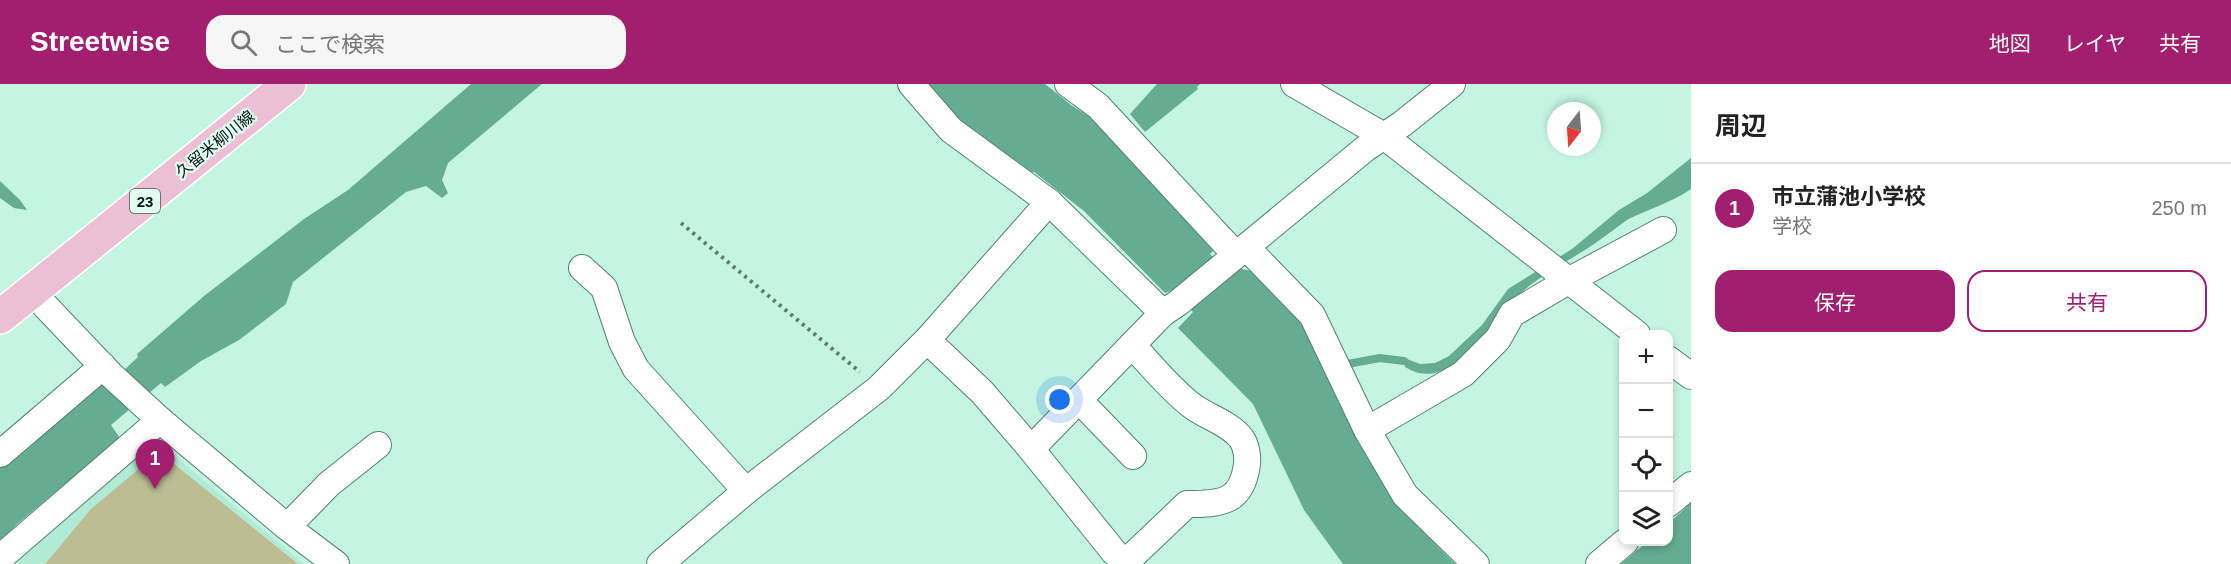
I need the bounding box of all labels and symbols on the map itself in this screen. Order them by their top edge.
north arrow [1547,102,1601,156]
street label: 久留米柳川線 [172,107,258,181]
road number: 23 [130,189,160,213]
your location [1045,385,1074,414]
pin: 1 [136,440,174,489]

